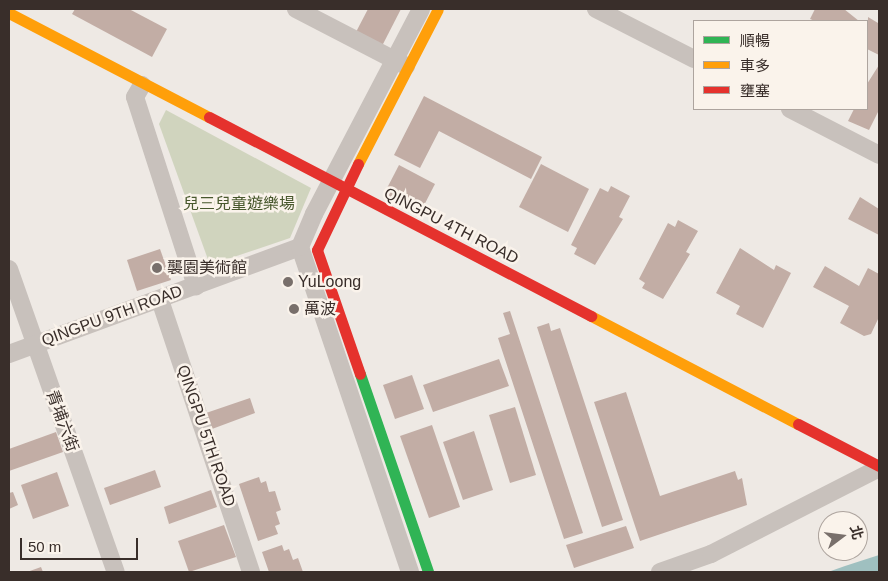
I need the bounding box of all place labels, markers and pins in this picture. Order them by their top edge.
place label: 襲園美術館 [167,258,247,278]
marker: 襲園美術館 [151,262,163,274]
place label: YuLoong [298,272,361,292]
marker: YuLoong [282,276,294,288]
place label: 萬波 [304,299,336,319]
marker: 萬波 [288,303,300,315]

